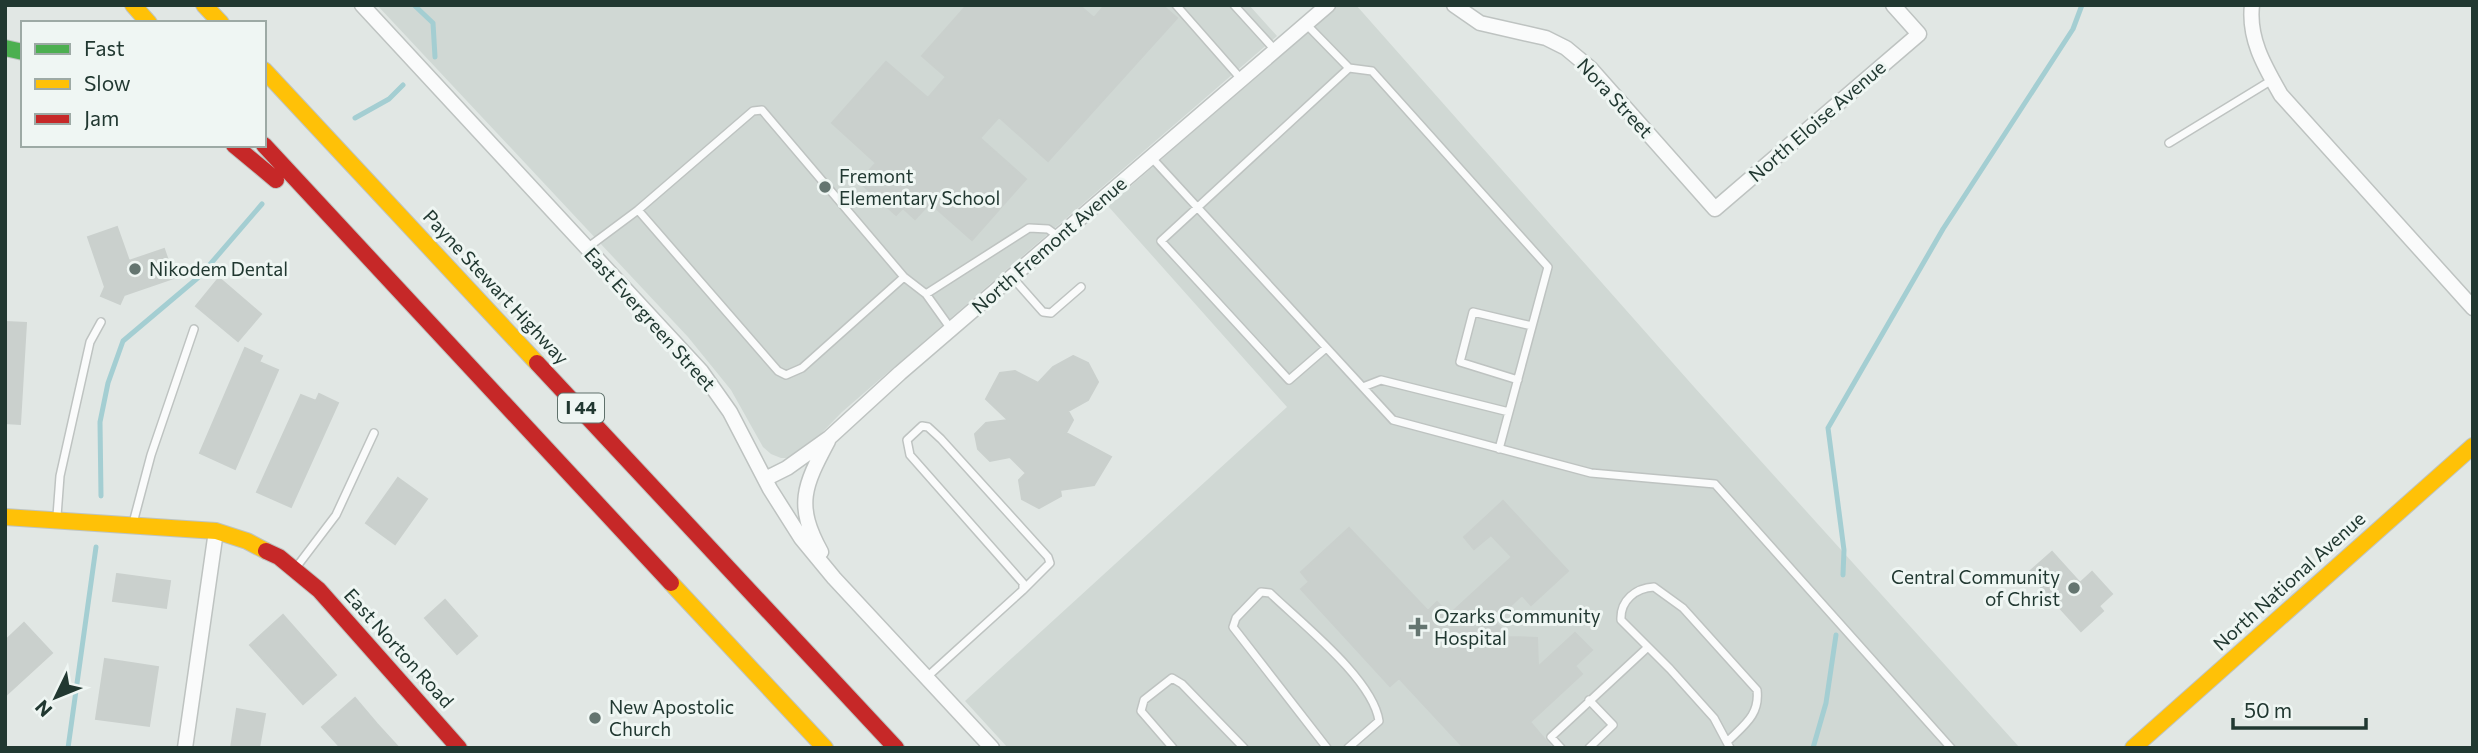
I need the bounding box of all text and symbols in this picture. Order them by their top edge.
legend [21,21,266,147]
text: Fast [84,35,125,60]
street label: Nora Street [1573,53,1658,142]
street label: North Eloise Avenue [1744,55,1890,186]
text: Slow [84,70,131,95]
text: Jam [84,105,119,130]
place label: Fremont Elementary School [839,164,1000,209]
street label: North Fremont Avenue [967,171,1131,318]
marker: Fremont Elementary School [817,179,833,195]
street label: Payne Stewart Highway [419,205,574,369]
street label: East Evergreen Street [580,242,721,395]
place label: Nikodem Dental [149,257,288,280]
marker: Nikodem Dental [127,261,143,277]
road number: I 44 [558,394,604,422]
street label: North National Avenue [2208,506,2369,655]
place label: Central Community of Christ [1891,565,2060,610]
marker: Central Community of Christ [2066,580,2082,596]
street label: East Norton Road [340,583,459,712]
place label: Ozarks Community Hospital [1434,604,1601,649]
marker: Ozarks Community Hospital [1408,617,1428,637]
north arrow [21,662,91,732]
scale bar [2233,686,2366,730]
place label: New Apostolic Church [609,695,734,740]
text: N [30,696,56,722]
text: 50 m [2244,697,2292,722]
marker: New Apostolic Church [587,710,603,726]

